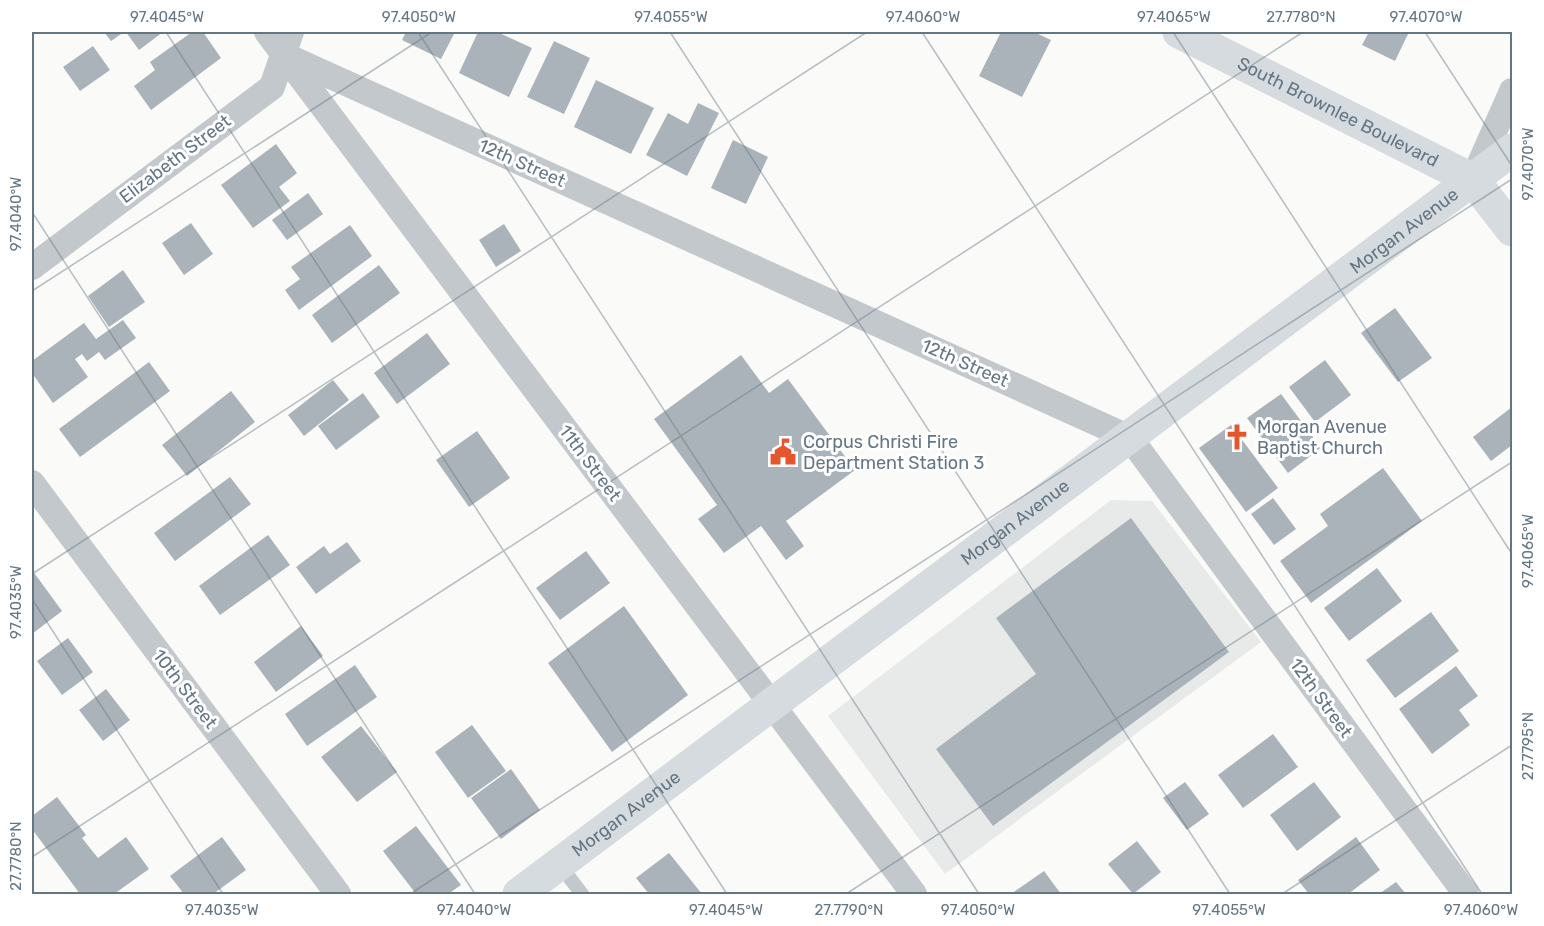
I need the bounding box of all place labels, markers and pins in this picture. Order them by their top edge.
place label: Morgan Avenue Baptist Church [1257,416,1387,459]
church icon: Morgan Avenue Baptist Church [1222,422,1252,452]
place label: Corpus Christi Fire Department Station 3 [803,431,984,474]
public building icon: Corpus Christi Fire Department Station 3 [768,437,798,467]

